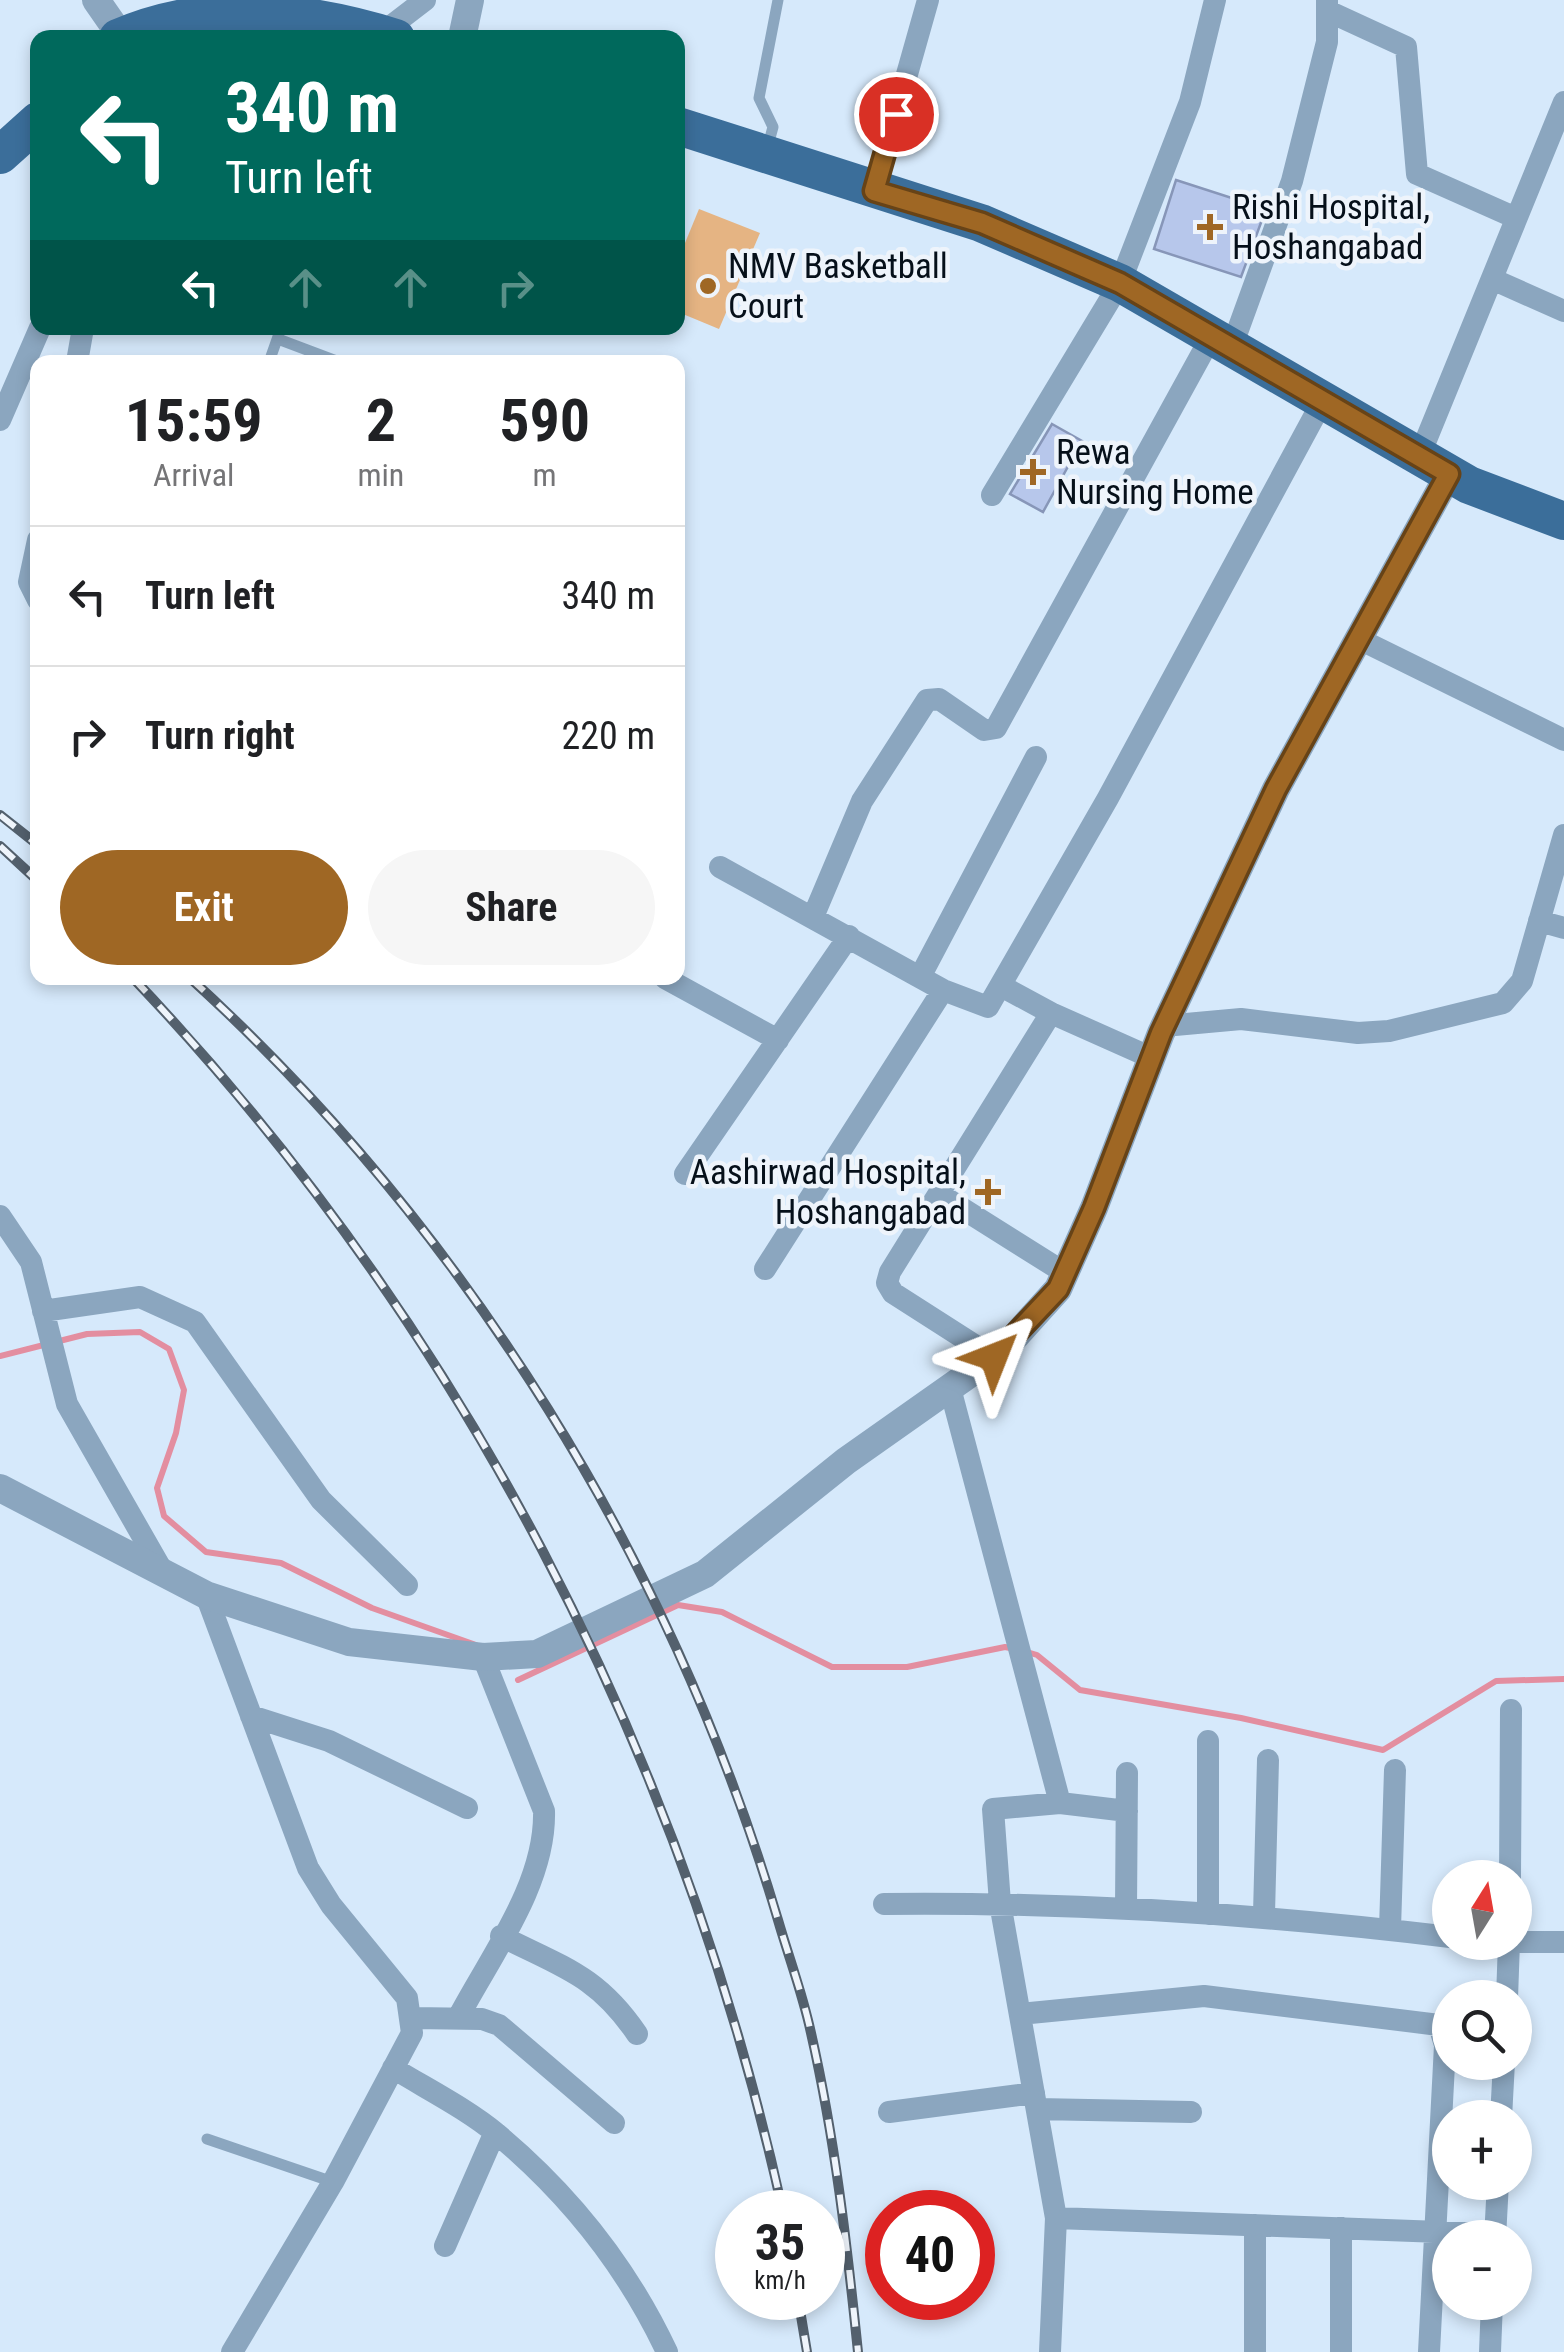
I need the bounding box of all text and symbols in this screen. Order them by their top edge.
text: 340 m [225,67,399,149]
icon: left [60,70,190,200]
pin [854,72,939,157]
icon: arrive [869,87,924,142]
text: Turn left [225,151,373,204]
place label: Rishi Hospital, Hoshangabad [1232,187,1430,268]
marker: Rishi Hospital, Hoshangabad [1197,214,1223,240]
place label: NMV Basketball Court [728,246,948,327]
icon: left [173,260,228,315]
icon: ahead [278,260,333,315]
icon: ahead [383,260,438,315]
icon: right [488,260,543,315]
marker: NMV Basketball Court [697,275,719,297]
text: 15:59 [125,385,263,456]
text: 2 [366,385,396,456]
text: 590 [499,385,590,456]
place label: Rewa Nursing Home [1056,432,1254,513]
text: Arrival [153,456,234,494]
text: min [357,456,404,494]
text: m [533,456,557,494]
marker: Rewa Nursing Home [1020,459,1046,485]
icon: left [60,569,115,624]
text: Turn left [145,574,275,618]
text: 340 m [561,574,655,618]
icon: right [60,709,115,764]
text: Turn right [145,714,295,758]
text: 220 m [561,714,655,758]
button: Exit [60,850,348,965]
button: Share [368,850,655,965]
place label: Aashirwad Hospital, Hoshangabad [690,1152,966,1233]
marker: Aashirwad Hospital, Hoshangabad [975,1179,1001,1205]
position arrow [942,1305,1046,1409]
north arrow [1432,1860,1532,1960]
map controls [1432,1860,1532,2320]
button: search [1432,1980,1532,2080]
button: + [1432,2100,1532,2200]
speed limit sign: 40 [865,2190,995,2320]
text: 35 [755,2214,805,2272]
button: − [1432,2220,1532,2320]
text: km/h [754,2266,806,2295]

